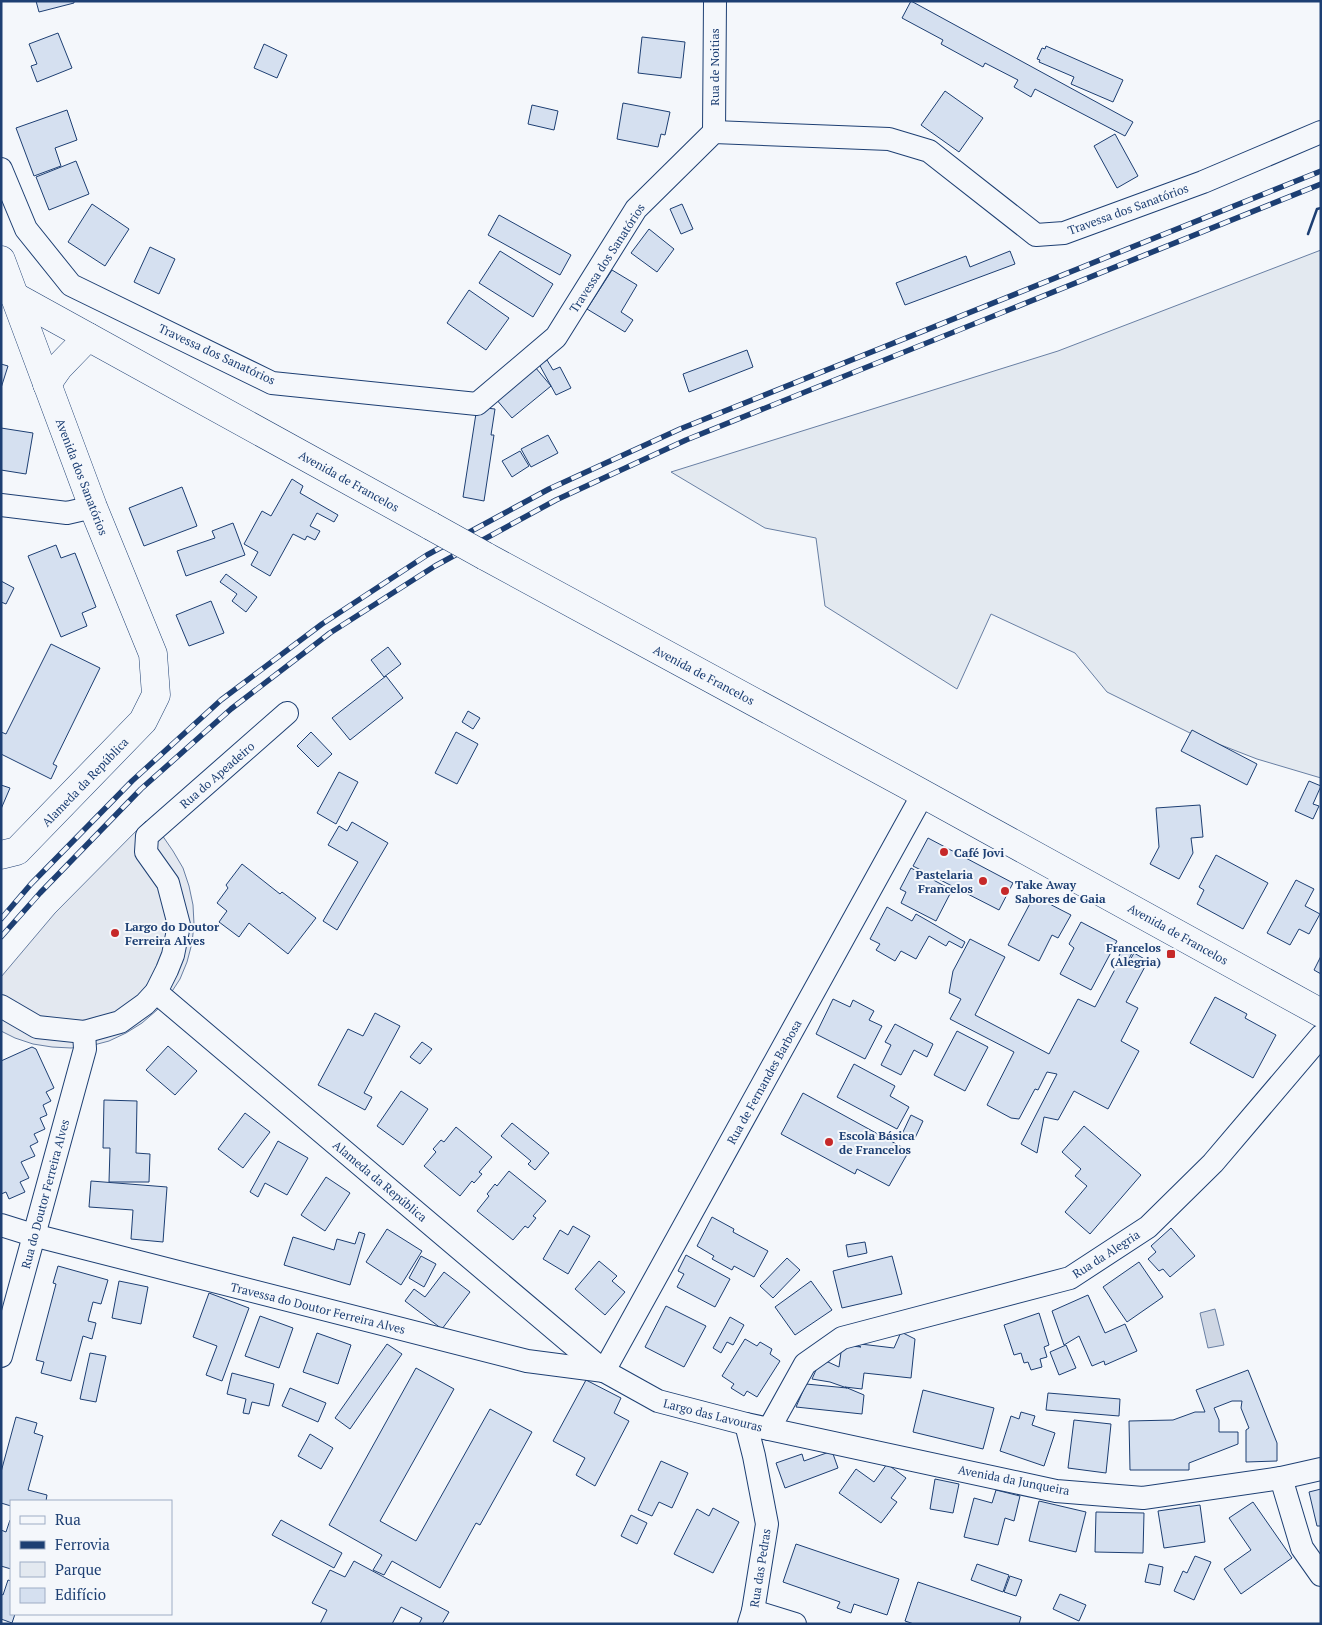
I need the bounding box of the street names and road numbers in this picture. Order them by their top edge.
street label: Rua de Noitias [707,28,722,106]
street label: Travessa dos Sanatórios [1066,180,1190,238]
street label: Travessa dos Sanatórios [566,201,648,315]
street label: Travessa dos Sanatórios [156,320,278,388]
street label: Avenida dos Sanatórios [53,417,111,537]
street label: Avenida de Francelos [296,447,402,515]
street label: Avenida de Francelos [651,642,757,708]
street label: Alameda da República [39,734,131,830]
street label: Rua do Apeadeiro [177,738,258,812]
street label: Avenida de Francelos [1125,900,1231,968]
street label: Rua de Fernandes Barbosa [724,1017,804,1147]
street label: Rua do Doutor Ferreira Alves [18,1118,72,1270]
street label: Alameda da República [330,1137,430,1225]
street label: Rua da Alegria [1069,1227,1143,1281]
street label: Travessa do Doutor Ferreira Alves [229,1279,407,1337]
street label: Largo das Lavouras [662,1395,764,1435]
street label: Avenida da Junqueira [957,1462,1071,1498]
street label: Rua das Pedras [746,1527,774,1609]

